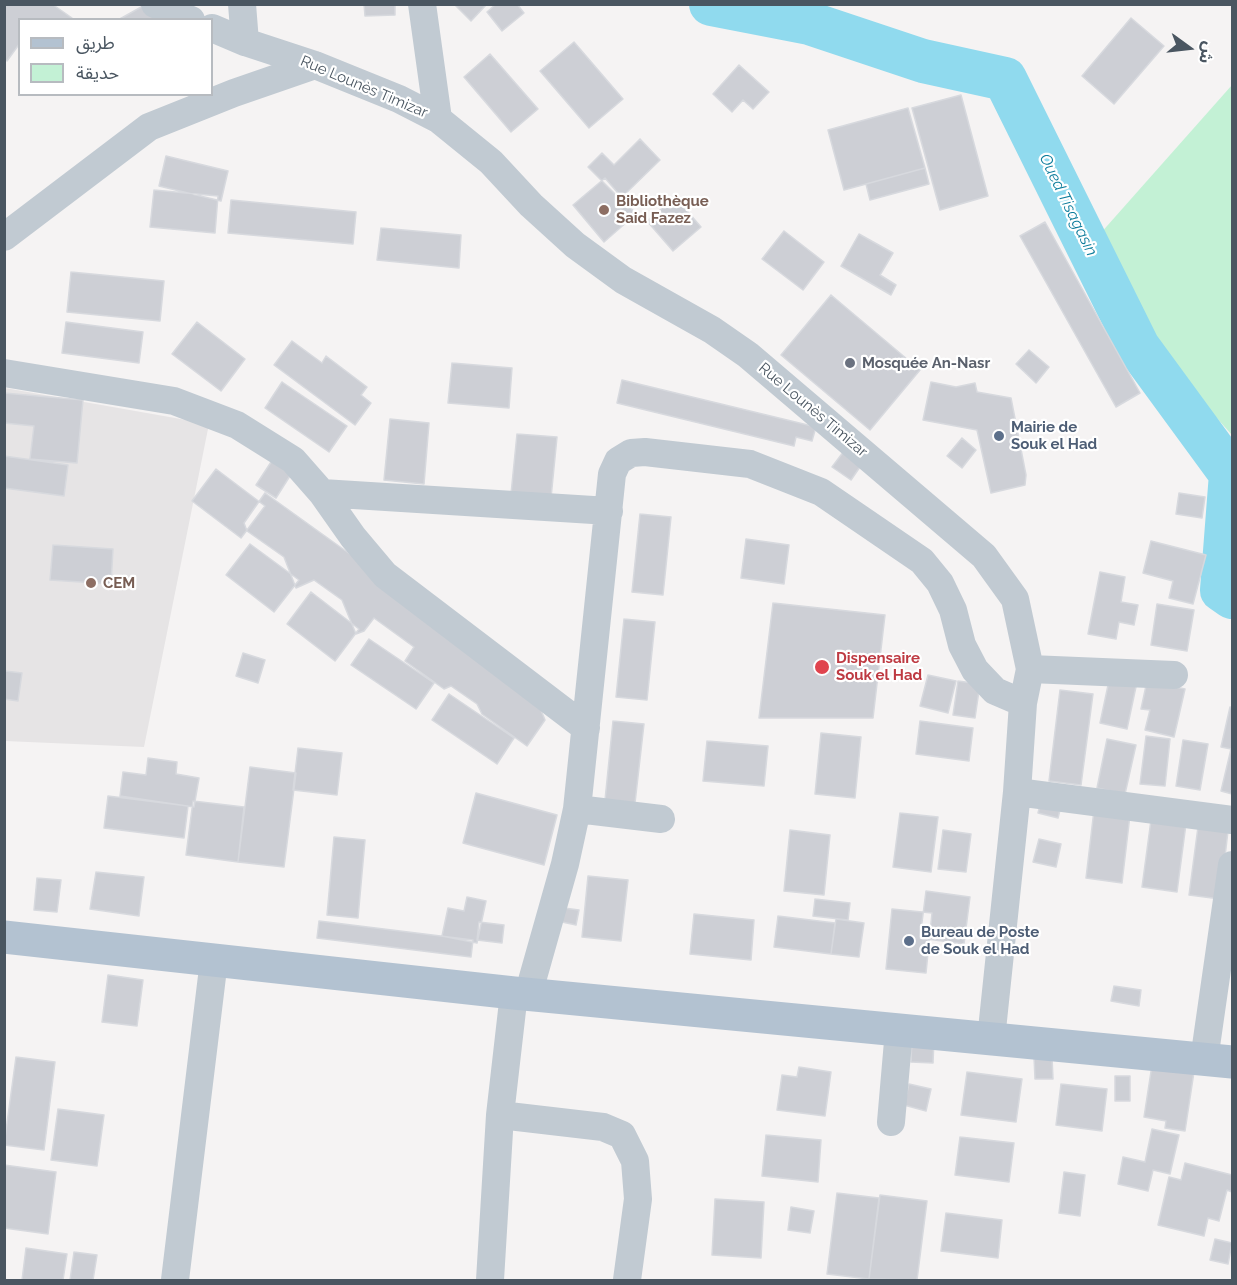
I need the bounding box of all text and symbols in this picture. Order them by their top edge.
legend [18,18,213,96]
north arrow [1159,18,1219,78]
text: طريق [76,32,115,53]
text: ش [1195,40,1219,66]
street label: Rue Lounès Timizar [298,52,430,122]
text: حديقة [76,62,119,83]
water label: Oued Tisagasin [1035,151,1101,259]
place label: Bibliothèque Said Fazez [616,192,709,227]
marker: Bibliothèque Said Fazez [597,203,611,217]
place label: Mosquée An-Nasr [862,354,990,372]
marker: Mosquée An-Nasr [843,356,857,370]
street label: Rue Lounès Timizar [755,359,871,461]
place label: Mairie de Souk el Had [1011,418,1097,453]
marker: Mairie de Souk el Had [992,429,1006,443]
place label: CEM [103,574,135,592]
marker: CEM [84,576,98,590]
place label: Dispensaire Souk el Had [836,649,922,684]
marker: Dispensaire Souk el Had [813,658,831,676]
place label: Bureau de Poste de Souk el Had [921,923,1039,958]
marker: Bureau de Poste de Souk el Had [902,934,916,948]

